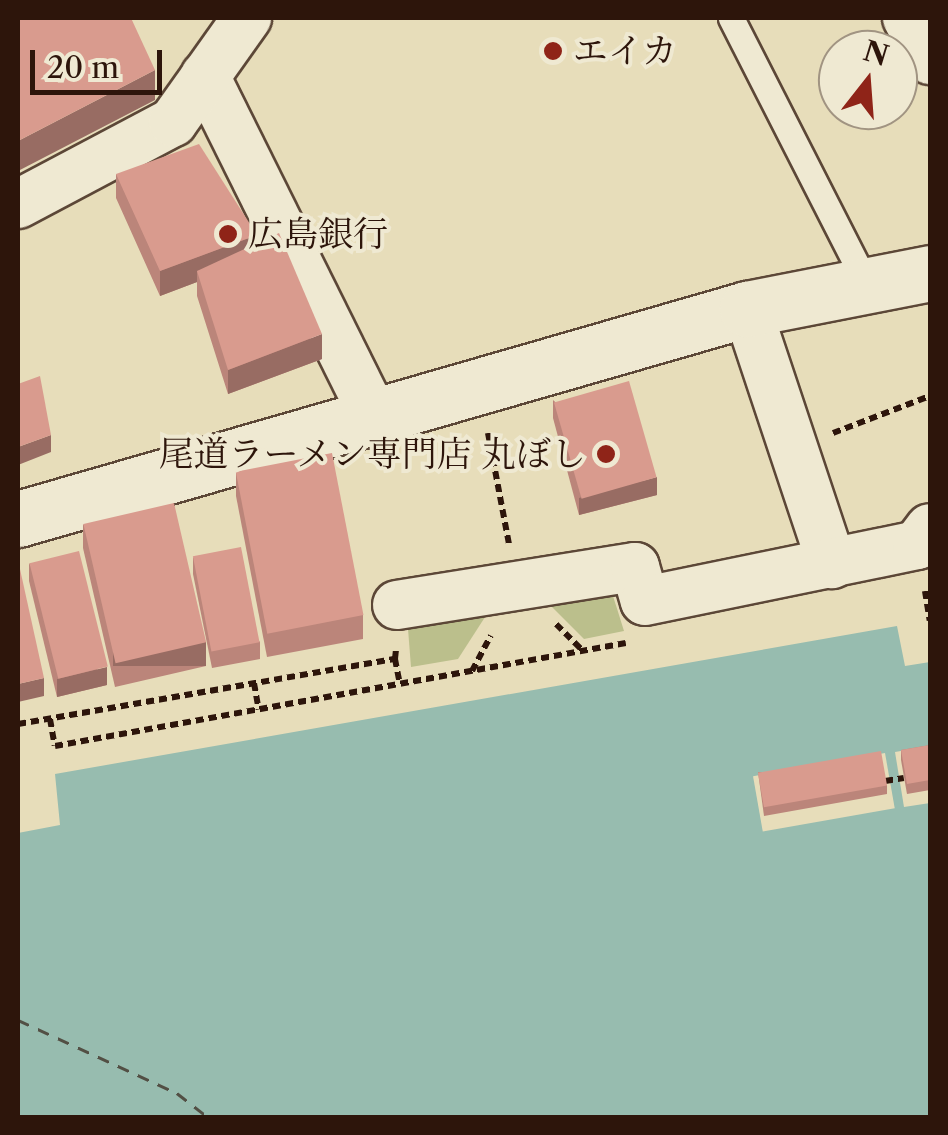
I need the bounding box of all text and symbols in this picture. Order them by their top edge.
scale bar [35,30,168,92]
place label: エイカ [573,30,678,72]
north arrow [818,30,918,130]
text: N [860,33,893,73]
marker: エイカ [542,40,564,62]
text: 20 m [47,49,119,86]
place label: 広島銀行 [248,213,388,255]
marker: 広島銀行 [217,223,239,245]
place label: 尾道ラーメン専門店 丸ぼし [157,433,586,475]
marker: 尾道ラーメン専門店 丸ぼし [595,443,617,465]

